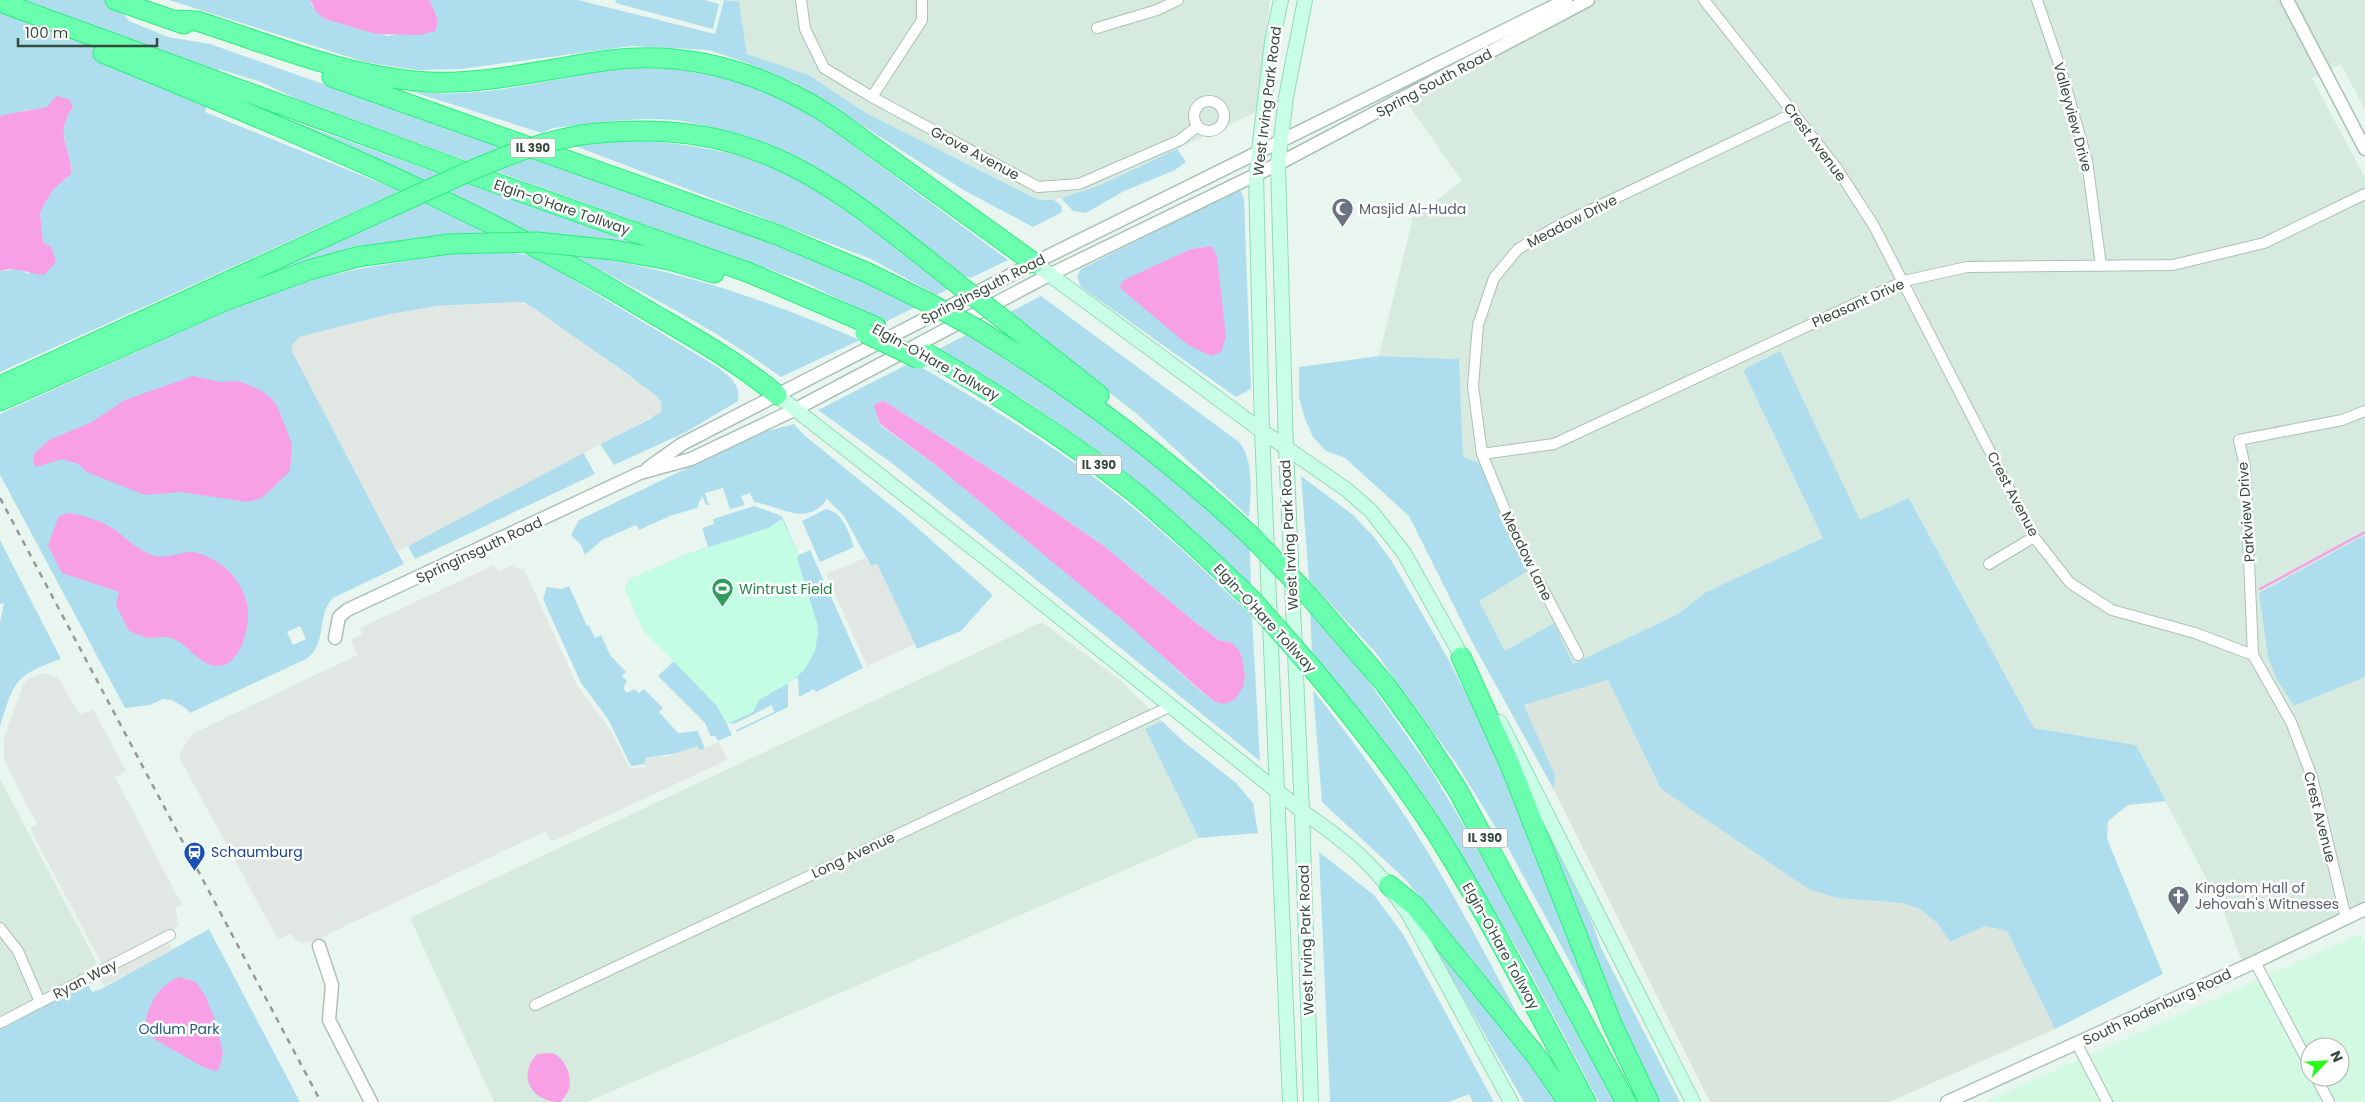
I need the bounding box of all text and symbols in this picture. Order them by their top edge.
scale bar [18,15,156,47]
text: 100 m [25,22,68,43]
street label: West Irving Park Road [1248,25,1286,177]
street label: Spring South Road [1372,44,1496,122]
street label: Valleyview Drive [2049,60,2097,174]
street label: Crest Avenue [1779,99,1851,186]
street label: Grove Avenue [927,121,1023,185]
road number: IL 390 [510,138,556,158]
street label: Elgin-O'Hare Tollway [491,174,633,240]
street label: Meadow Drive [1523,189,1621,252]
mosque icon: Masjid Al-Huda [1331,197,1355,228]
place label: Masjid Al-Huda [1359,199,1466,219]
street label: Springinsguth Road [917,249,1049,329]
street label: Pleasant Drive [1809,274,1908,332]
street label: Elgin-O'Hare Tollway [869,319,1003,405]
street label: Crest Avenue [1982,448,2044,540]
road number: IL 390 [1076,456,1122,474]
street label: West Irving Park Road [1275,459,1303,611]
street label: Parkview Drive [2233,461,2259,563]
street label: Meadow Lane [1497,508,1557,604]
street label: Springinsguth Road [413,512,545,588]
street label: Elgin-O'Hare Tollway [1209,559,1321,677]
sports icon: Wintrust Field [711,577,735,608]
place label: Wintrust Field [739,579,833,599]
street label: Crest Avenue [2299,769,2341,865]
street label: Long Avenue [808,827,898,883]
road number: IL 390 [1462,828,1508,848]
station icon: Schaumburg [183,840,207,871]
place label: Schaumburg [211,842,303,862]
street label: West Irving Park Road [1293,864,1319,1016]
place label: Kingdom Hall of Jehovah's Witnesses [2195,878,2339,914]
street label: Elgin-O'Hare Tollway [1458,879,1544,1013]
church icon: Kingdom Hall of Jehovah's Witnesses [2167,884,2191,915]
street label: Ryan Way [49,954,121,1004]
street label: South Rodenburg Road [2079,964,2235,1050]
park label: Odlum Park [138,1019,220,1039]
north arrow [2300,1037,2350,1087]
text: N [2325,1048,2348,1066]

